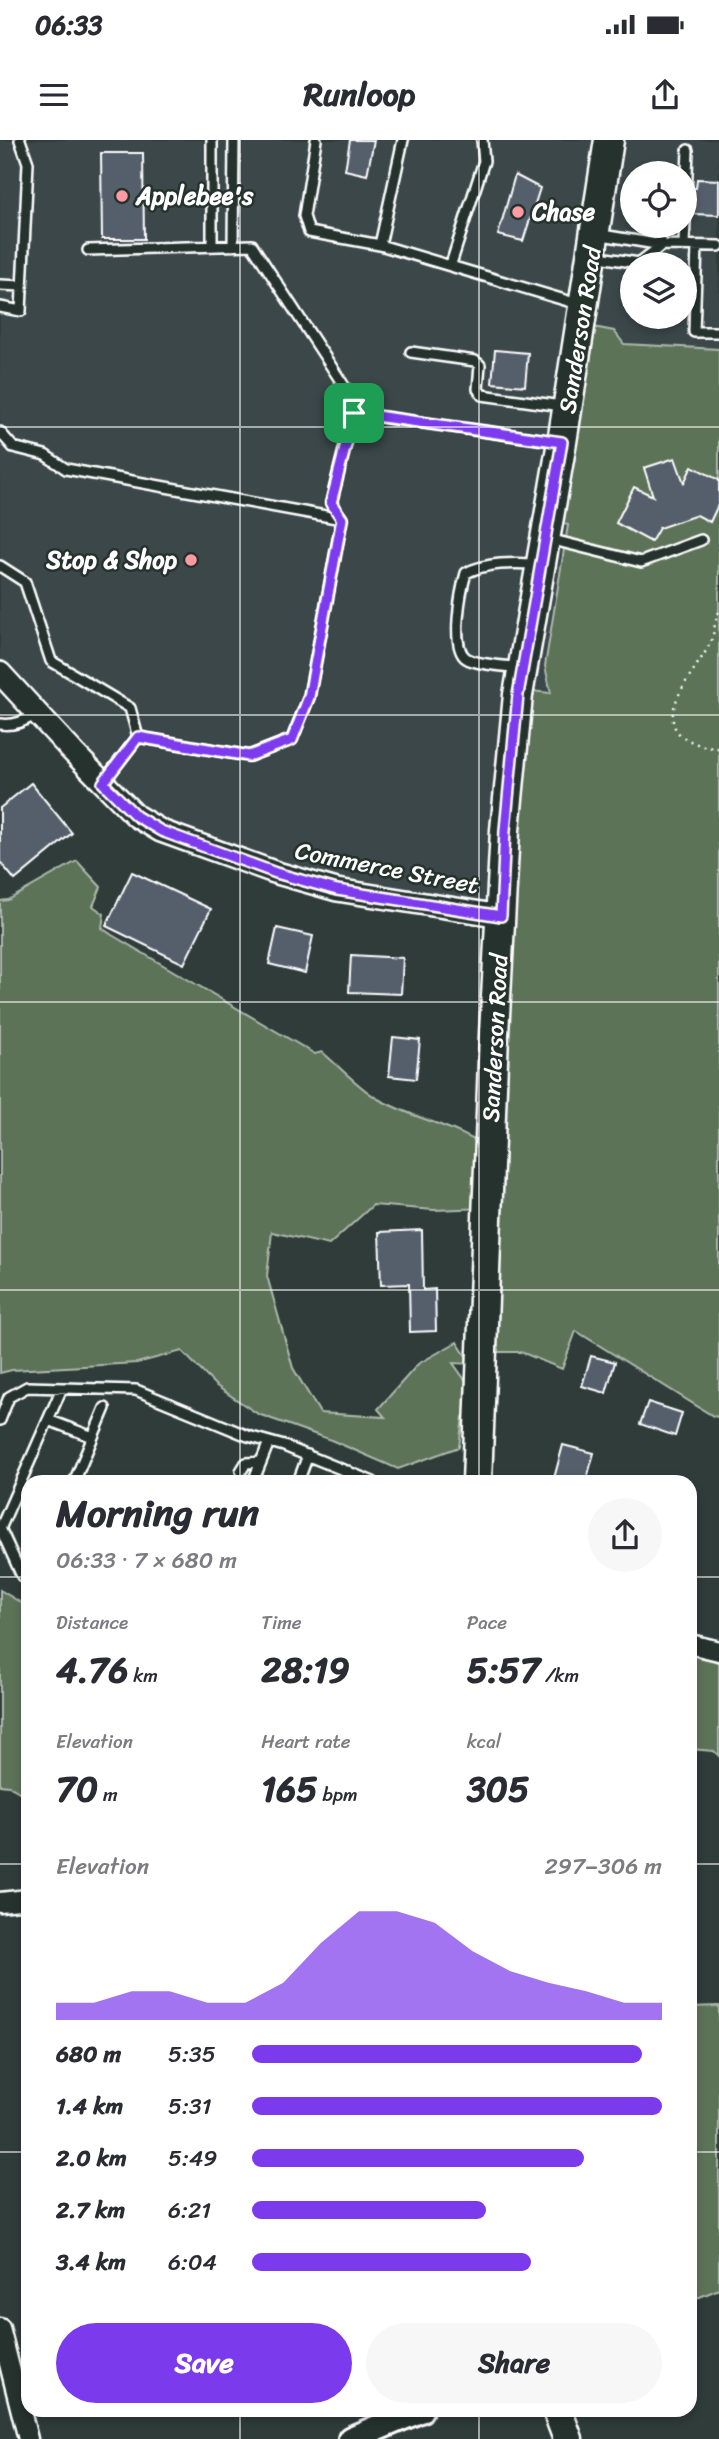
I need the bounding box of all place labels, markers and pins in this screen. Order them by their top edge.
place label: Applebee's [135,175,254,217]
marker: Applebee's [114,188,130,204]
place label: Chase [531,191,596,233]
marker: Chase [510,204,526,220]
pin [324,383,384,443]
place label: Stop & Shop [45,539,177,581]
marker: Stop & Shop [183,552,199,568]

